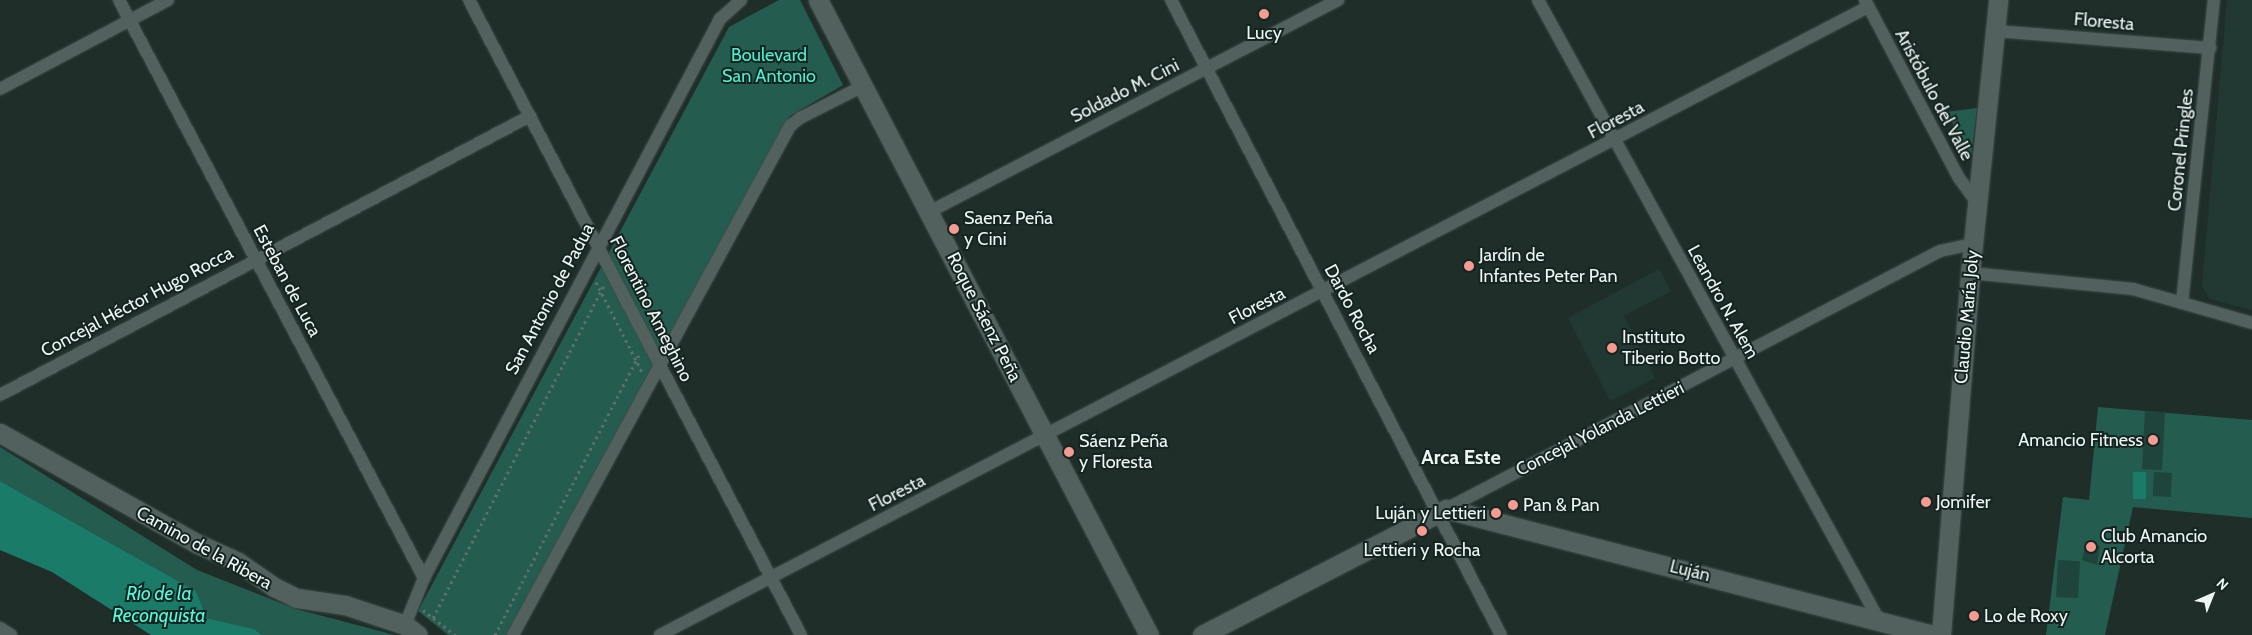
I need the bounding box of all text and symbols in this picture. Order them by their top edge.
marker: Lucy [1258,8,1270,20]
street label: Floresta [2073,9,2135,35]
place label: Lucy [1246,22,1282,44]
street label: Aristóbulo del Valle [1890,26,1978,164]
park label: Boulevard San Antonio [722,45,816,88]
street label: Soldado M. Cini [1067,54,1183,128]
street label: Coronel Pringles [2164,88,2198,212]
street label: Floresta [1584,96,1648,144]
place label: Saenz Peña y Cini [964,208,1053,250]
street label: San Antonio de Padua [501,220,599,378]
street label: Esteban de Luca [248,221,326,341]
marker: Saenz Peña y Cini [948,223,960,235]
street label: Florentino Ameghino [605,233,697,385]
street label: Leandro N. Alem [1683,241,1763,363]
street label: Concejal Héctor Hugo Rocca [37,242,237,362]
place label: Jardín de Infantes Peter Pan [1479,245,1618,288]
street label: Roque Sáenz Peña [942,249,1026,385]
street label: Claudio María Joly [1950,249,1984,385]
marker: Jardín de Infantes Peter Pan [1463,260,1475,272]
street label: Dardo Rocha [1319,261,1385,357]
street label: Floresta [1225,283,1289,329]
place label: Instituto Tiberio Botto [1622,327,1720,369]
marker: Instituto Tiberio Botto [1606,342,1618,354]
street label: Concejal Yolanda Lettieri [1512,377,1688,481]
place label: Amancio Fitness [2018,429,2143,451]
place label: Sáenz Peña y Floresta [1079,431,1168,474]
marker: Amancio Fitness [2147,434,2159,446]
district label: Arca Este [1421,445,1501,469]
marker: Sáenz Peña y Floresta [1063,446,1075,458]
street label: Floresta [865,470,929,516]
place label: Jomifer [1936,491,1991,513]
place label: Pan & Pan [1523,494,1600,516]
marker: Jomifer [1920,496,1932,508]
marker: Pan & Pan [1507,499,1519,511]
street label: Camino de la Ribera [133,502,275,594]
place label: Luján y Lettieri [1375,502,1486,524]
marker: Luján y Lettieri [1490,507,1502,519]
marker: Lettieri y Rocha [1416,525,1428,537]
place label: Club Amancio Alcorta [2101,526,2207,568]
place label: Lettieri y Rocha [1364,539,1480,561]
marker: Club Amancio Alcorta [2085,541,2097,553]
street label: Luján [1668,556,1712,586]
north arrow [2187,570,2237,620]
text: N [2213,574,2232,594]
water label: Río de la Reconquista [112,583,206,627]
place label: Lo de Roxy [1984,605,2068,627]
marker: Lo de Roxy [1968,610,1980,622]

